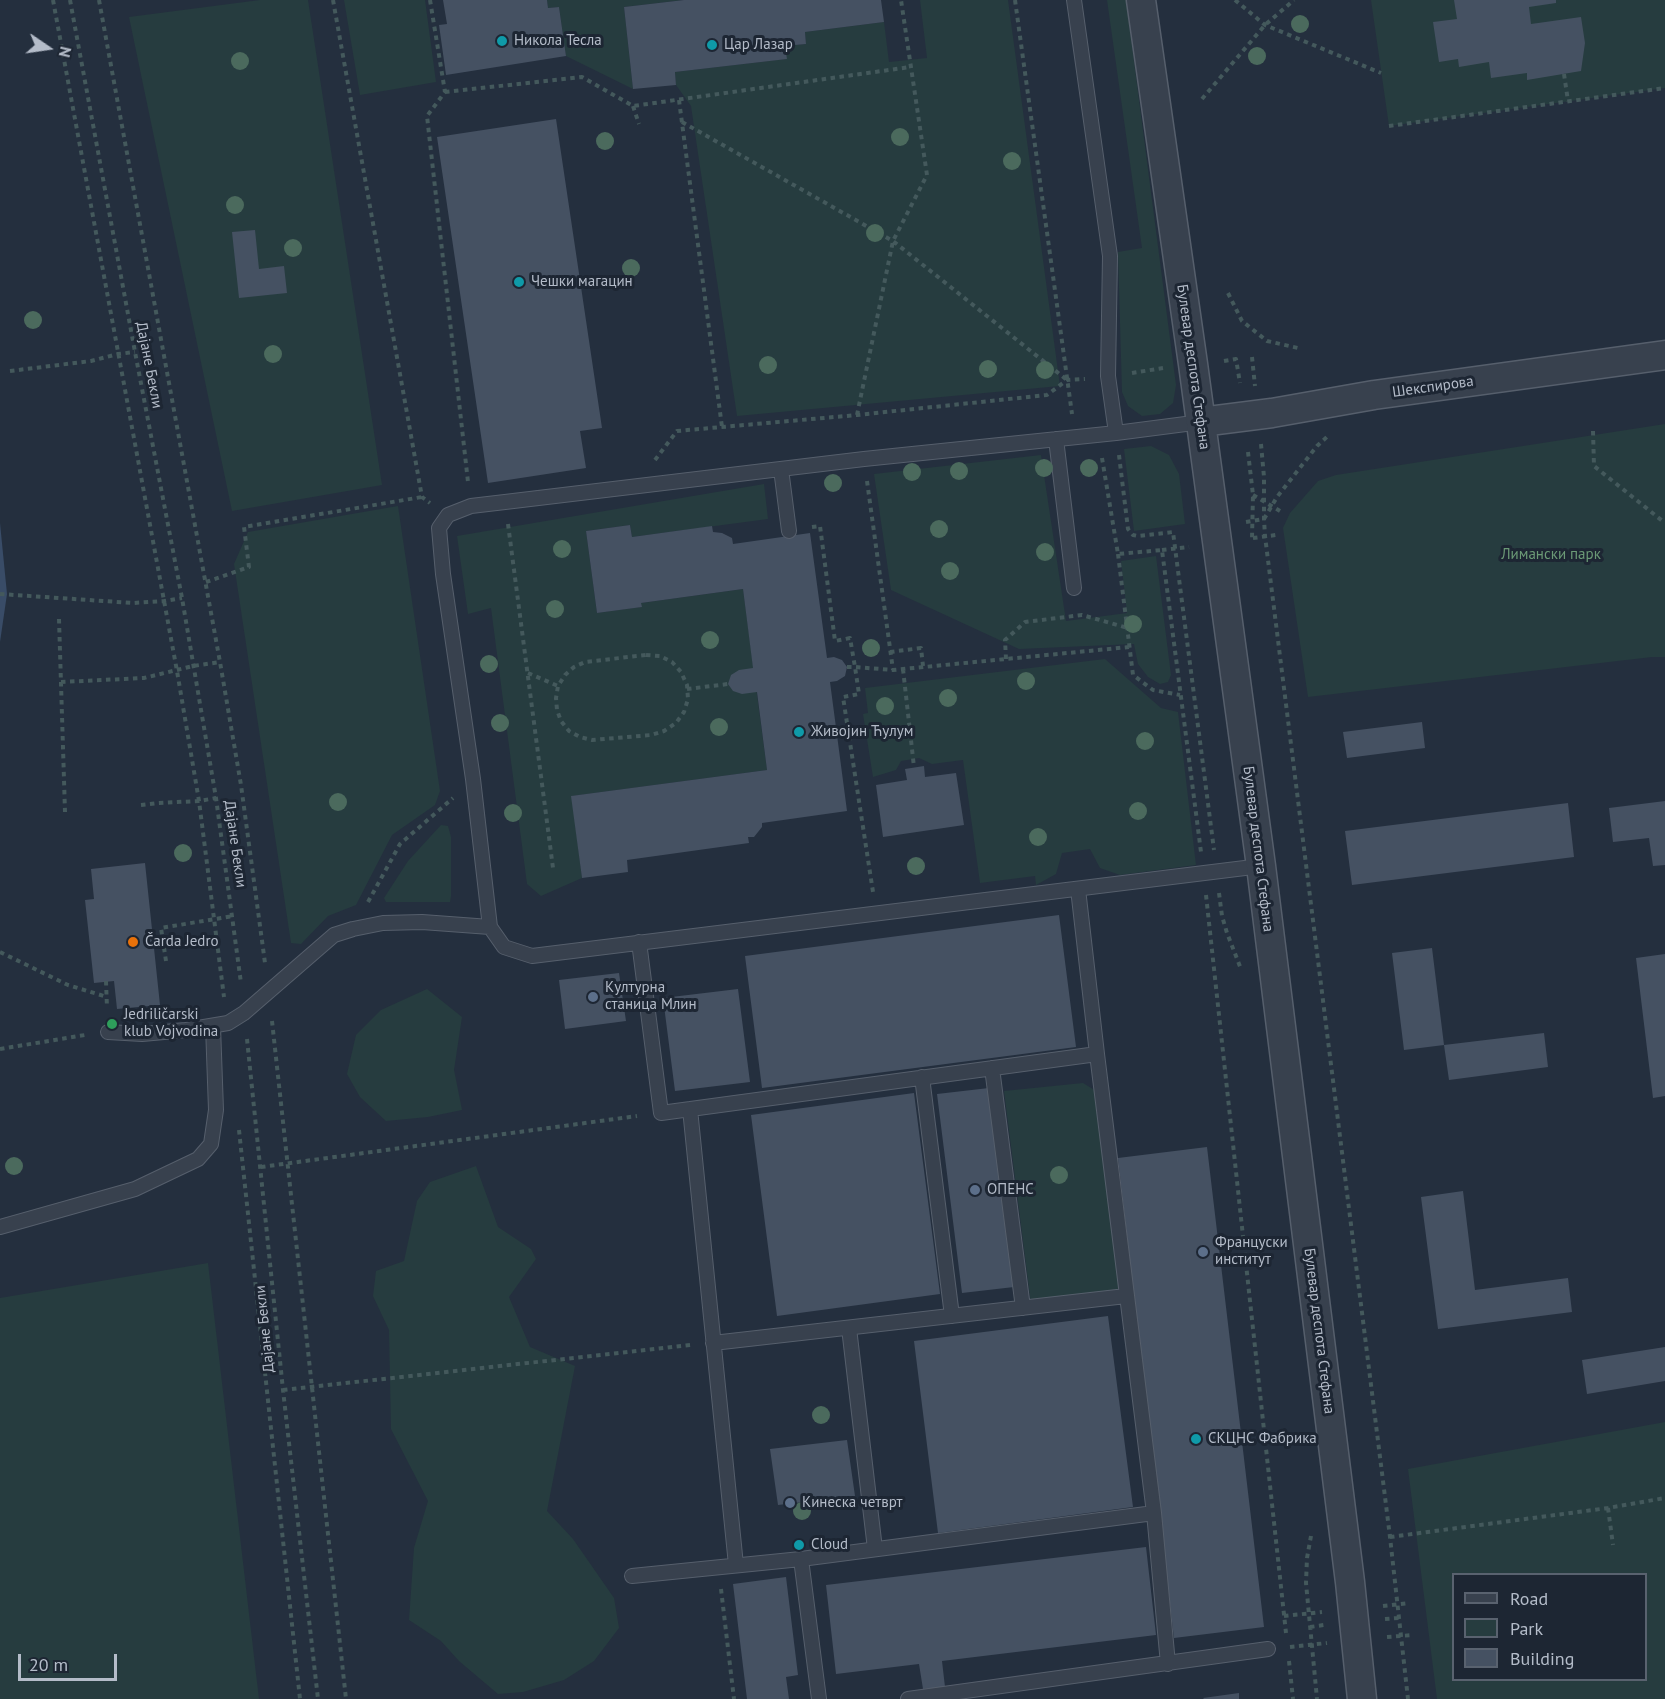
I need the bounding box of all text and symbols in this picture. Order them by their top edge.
north arrow [18,18,78,78]
place label: Никола Тесла [514,32,602,50]
marker: Никола Тесла [495,34,509,48]
place label: Цар Лазар [724,36,793,54]
marker: Цар Лазар [705,38,719,52]
text: N [55,45,76,59]
place label: Чешки магацин [531,273,633,291]
marker: Чешки магацин [512,275,526,289]
street label: Булевар деспота Стефана [1172,283,1214,451]
street label: Дајане Бекли [132,320,166,410]
street label: Шекспирова [1391,372,1475,402]
park label: Лимански парк [1501,546,1601,564]
place label: Живојин Ћулум [811,723,913,741]
marker: Живојин Ћулум [792,725,806,739]
street label: Булевар деспота Стефана [1239,765,1277,933]
street label: Дајане Бекли [220,799,250,889]
place label: Čarda Jedro [145,933,219,951]
marker: Čarda Jedro [126,935,140,949]
place label: Културна станица Млин [605,979,697,1014]
marker: Културна станица Млин [586,990,600,1004]
place label: Jedriličarski klub Vojvodina [124,1006,218,1041]
marker: Jedriličarski klub Vojvodina [105,1017,119,1031]
place label: ОПЕНС [987,1181,1034,1199]
marker: ОПЕНС [968,1183,982,1197]
place label: Француски институт [1215,1234,1288,1269]
marker: Француски институт [1196,1245,1210,1259]
street label: Булевар деспота Стефана [1300,1247,1338,1415]
street label: Дајане Бекли [251,1284,279,1374]
place label: СКЦНС Фабрика [1208,1430,1317,1448]
marker: СКЦНС Фабрика [1189,1432,1203,1446]
place label: Кинеска четврт [802,1494,903,1512]
marker: Кинеска четврт [783,1496,797,1510]
place label: Cloud [811,1536,848,1554]
marker: Cloud [792,1538,806,1552]
legend [1452,1573,1647,1681]
text: Road [1510,1587,1548,1610]
text: Park [1510,1617,1543,1640]
scale bar [21,1642,120,1680]
text: Building [1510,1647,1574,1670]
text: 20 m [29,1653,68,1676]

